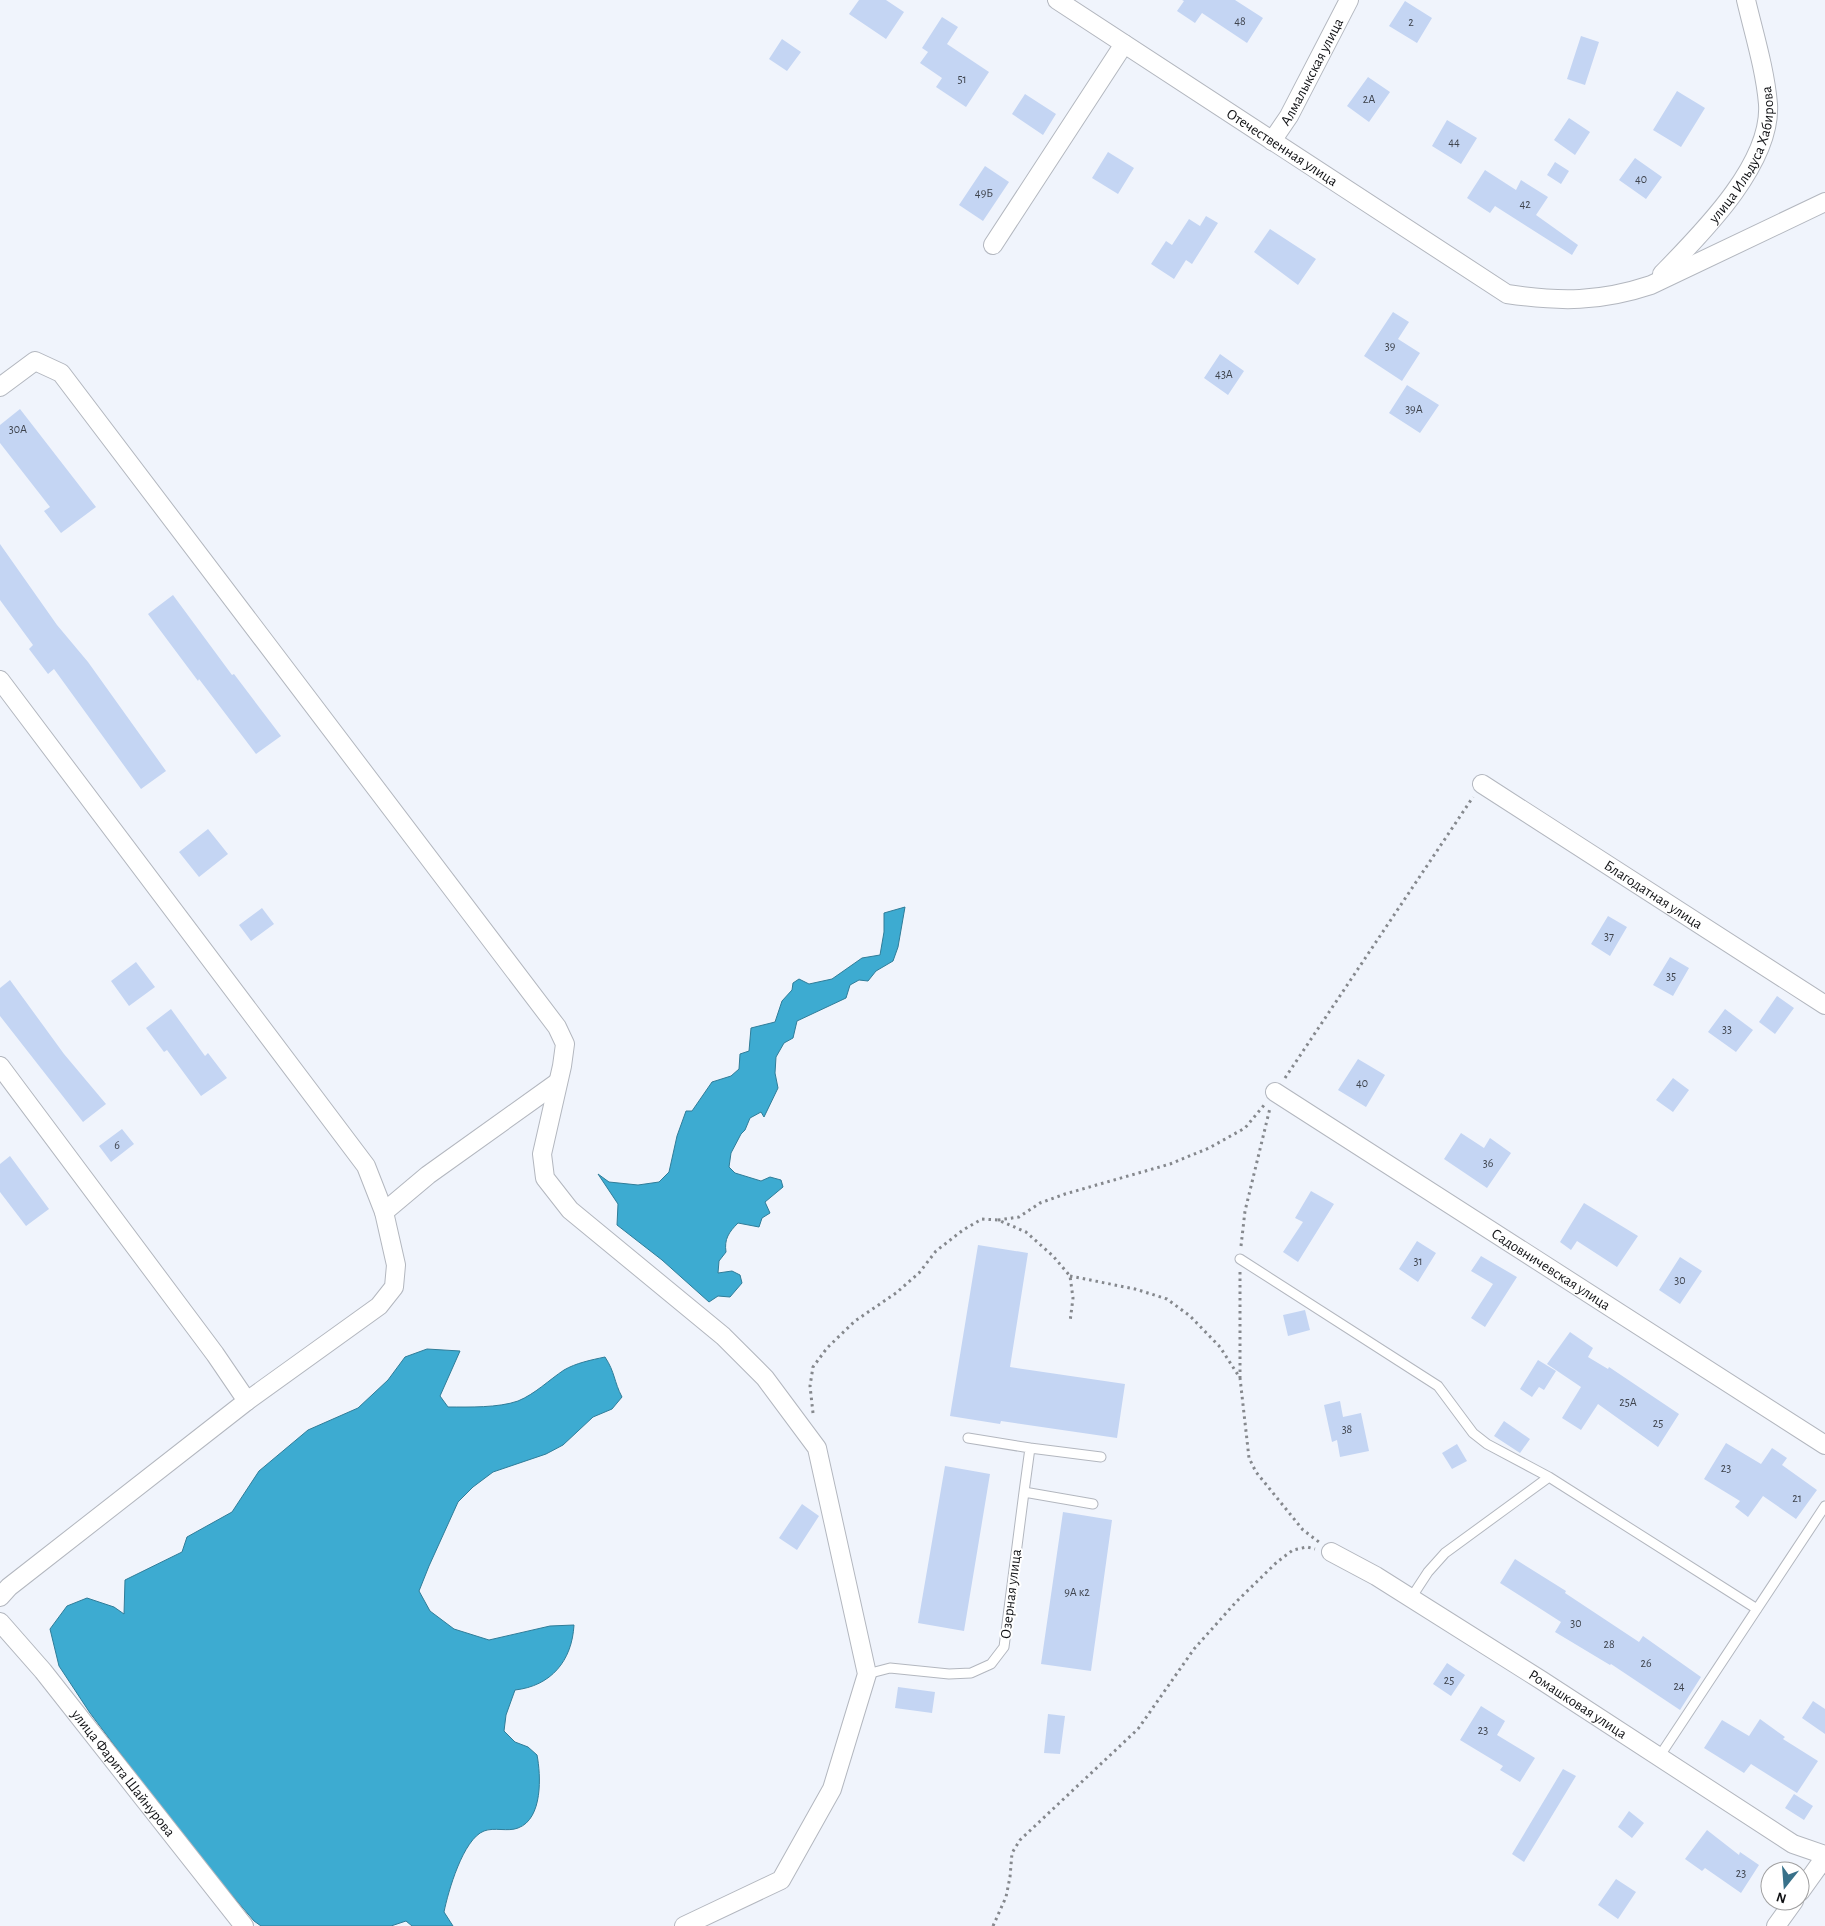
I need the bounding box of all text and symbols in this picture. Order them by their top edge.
house number: 48 [1234,15,1246,27]
street label: Алмалыкская улица [1277,15,1346,128]
house number: 2 [1408,16,1414,28]
house number: 51 [957,73,967,85]
street label: улица Ильдуса Хабирова [1705,85,1776,226]
house number: 2А [1363,93,1375,105]
street label: Отечественная улица [1224,105,1341,189]
house number: 44 [1448,136,1460,148]
house number: 40 [1635,173,1647,185]
house number: 49Б [975,187,993,199]
house number: 42 [1519,198,1531,210]
house number: 39 [1385,340,1396,352]
house number: 43А [1215,368,1233,380]
house number: 39А [1405,403,1423,415]
house number: 30А [9,423,27,435]
street label: Благодатная улица [1602,857,1705,932]
house number: 37 [1604,930,1614,942]
house number: 35 [1666,970,1676,982]
house number: 33 [1722,1023,1732,1035]
house number: 40 [1356,1077,1368,1089]
house number: 6 [114,1139,120,1151]
house number: 36 [1483,1157,1494,1169]
street label: Садовничевская улица [1489,1226,1613,1313]
house number: 31 [1413,1255,1423,1267]
house number: 30 [1674,1274,1686,1286]
house number: 25А [1619,1396,1637,1408]
house number: 25 [1653,1417,1663,1429]
house number: 38 [1342,1423,1353,1435]
house number: 23 [1721,1462,1731,1474]
house number: 21 [1792,1492,1802,1504]
street label: Озерная улица [998,1548,1024,1640]
house number: 9А к2 [1064,1586,1090,1598]
house number: 30 [1570,1617,1582,1629]
house number: 28 [1603,1638,1615,1650]
house number: 26 [1640,1657,1652,1669]
street label: Ромашковая улица [1526,1667,1630,1741]
house number: 25 [1444,1674,1454,1686]
house number: 24 [1673,1680,1685,1692]
street label: улица Фарита Шайнурова [68,1706,178,1839]
house number: 23 [1478,1724,1488,1736]
north arrow [1760,1861,1810,1911]
house number: 23 [1736,1867,1746,1879]
text: N [1775,1889,1788,1906]

